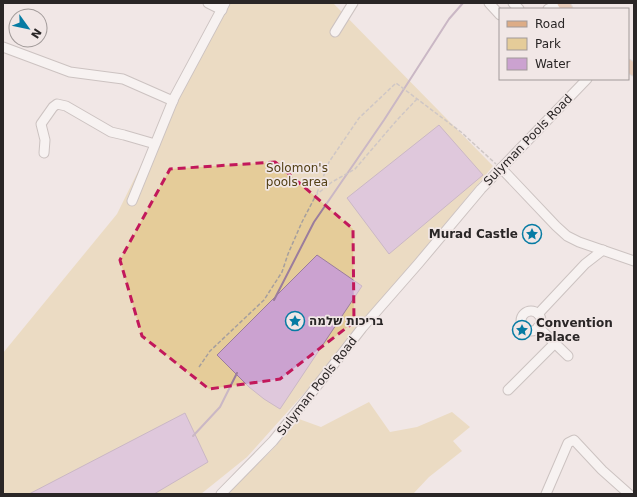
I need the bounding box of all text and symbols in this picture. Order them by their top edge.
north arrow [8,8,48,48]
legend [499,8,629,80]
text: Road [535,17,565,31]
text: N [28,26,44,41]
text: Park [535,37,561,51]
text: Water [535,57,571,71]
street label: Sulyman Pools Road [481,92,575,188]
park label: Solomon's pools area [266,161,328,189]
place icon: Murad Castle [521,223,543,245]
place label: Murad Castle [429,227,518,241]
place icon: בריכות שלמה [284,310,306,332]
place label: בריכות שלמה [309,314,384,328]
place label: Convention Palace [536,316,613,344]
place icon: Convention Palace [511,319,533,341]
street label: Sulyman Pools Road [274,334,360,438]

